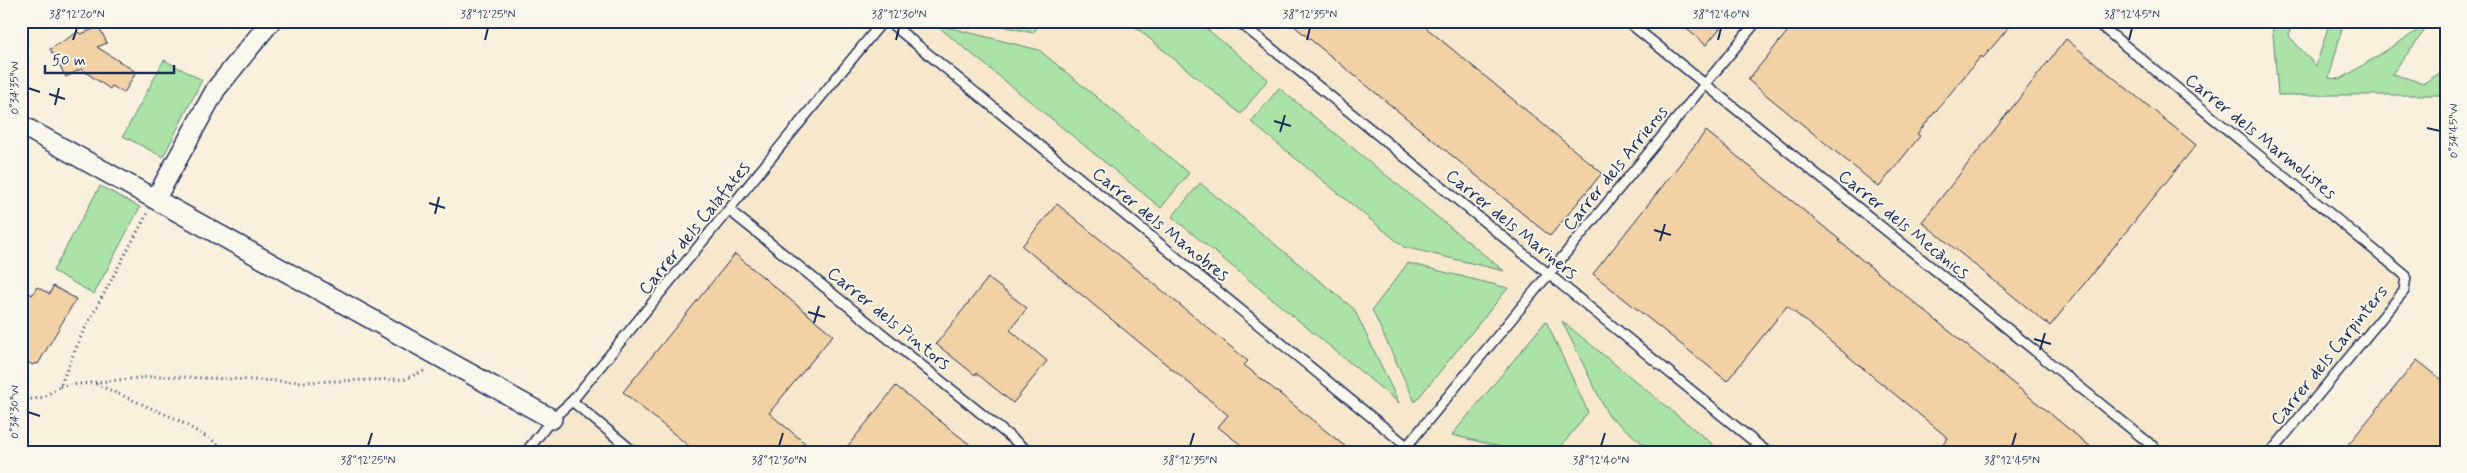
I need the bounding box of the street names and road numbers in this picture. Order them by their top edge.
street label: Carrer dels Marmolistes [2180,68,2341,205]
street label: Carrer dels Arrieros [1558,101,1674,236]
street label: Carrer dels Calafates [634,157,756,300]
street label: Carrer dels Manobres [1087,162,1234,287]
street label: Carrer dels Mariners [1440,164,1582,285]
street label: Carrer dels Mecànics [1833,164,1974,285]
street label: Carrer dels Pintors [822,262,955,376]
street label: Carrer dels Carpinters [2266,280,2394,431]

